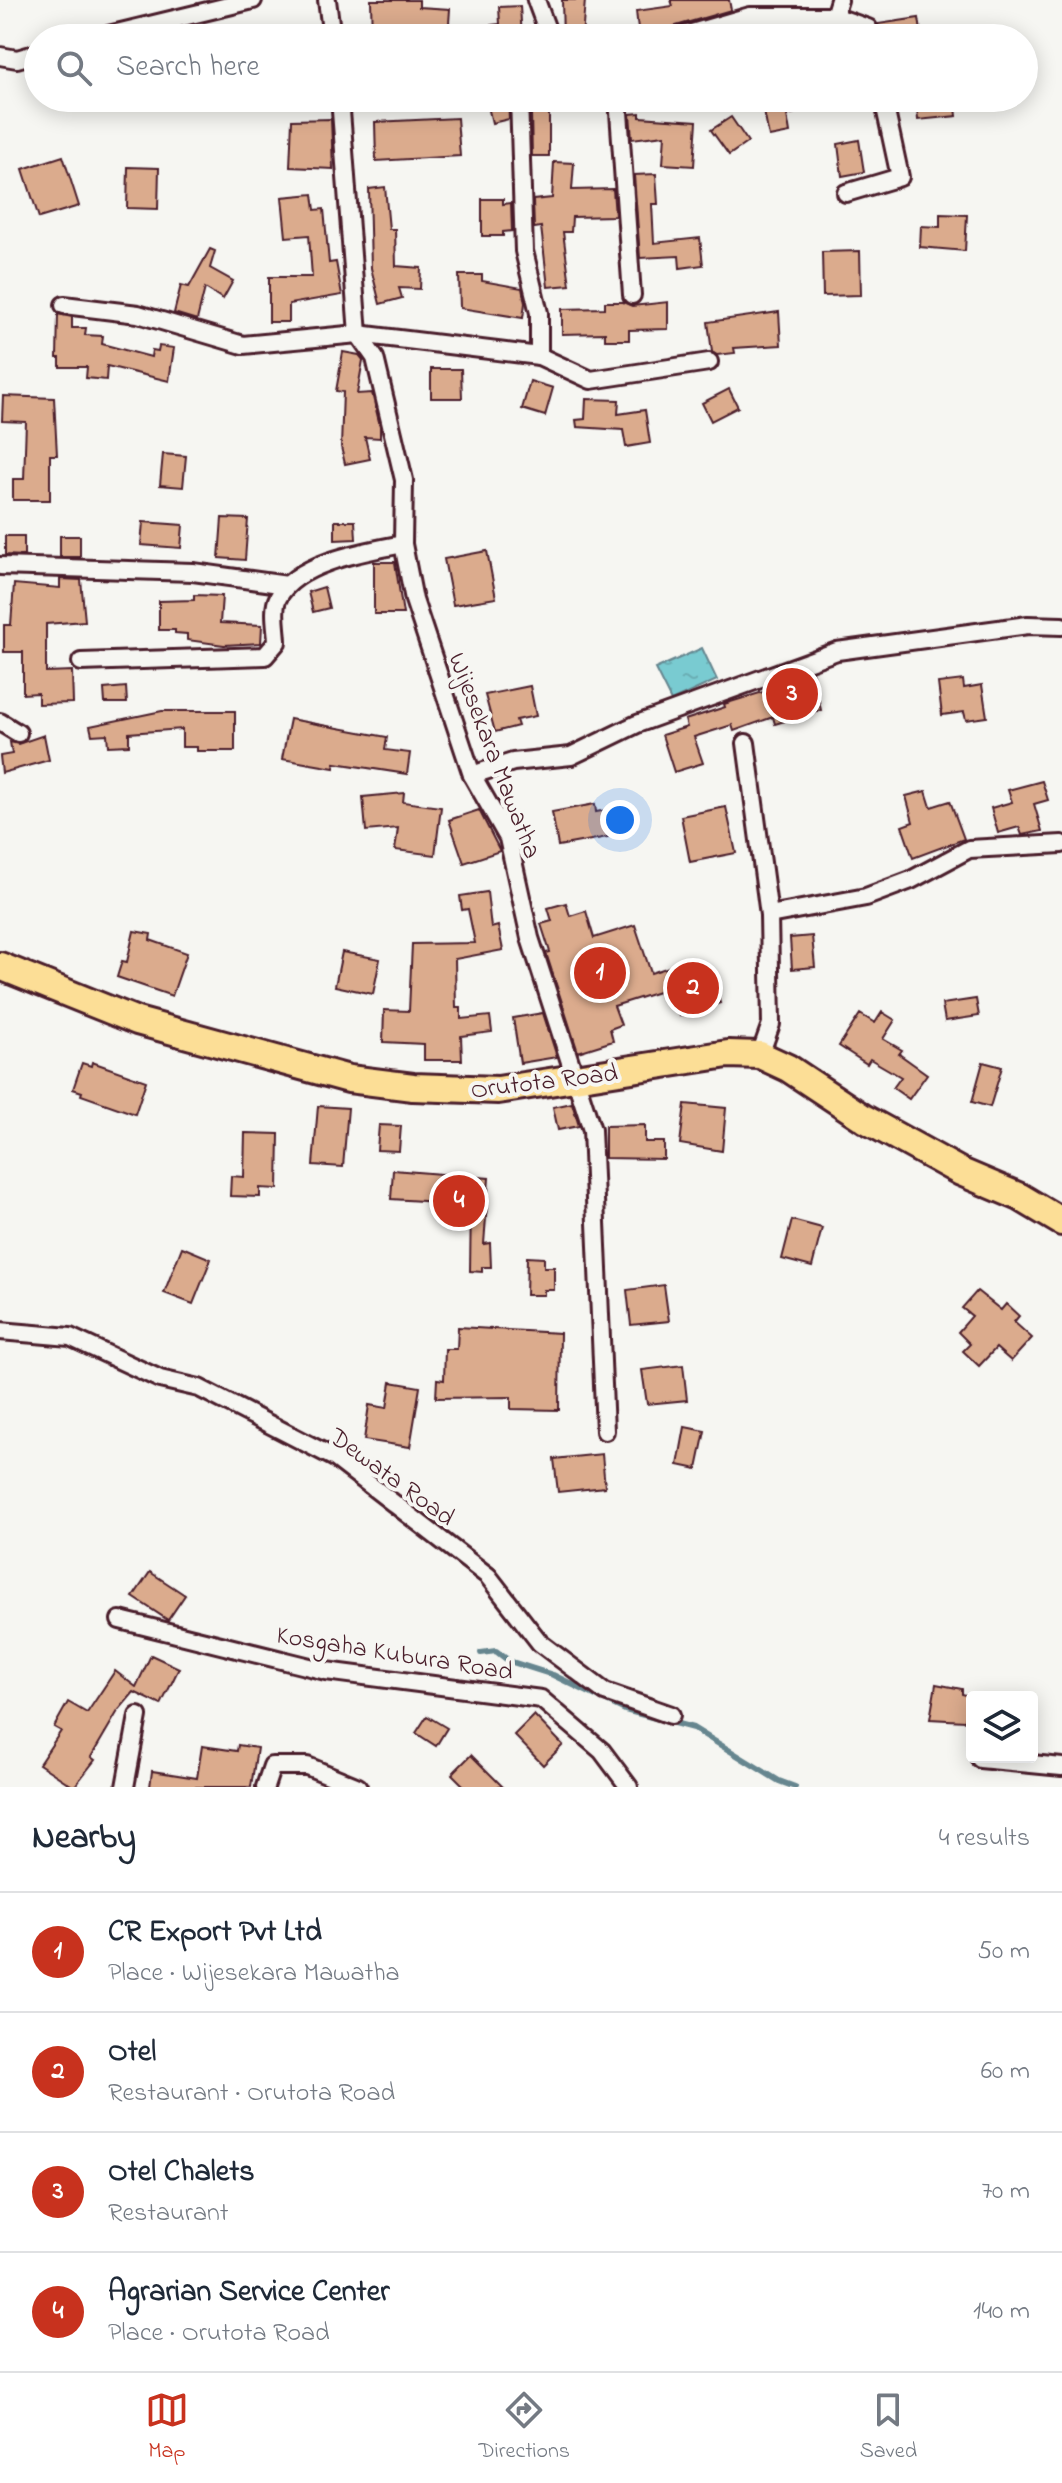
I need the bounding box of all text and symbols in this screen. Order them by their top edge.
search box [24,24,1038,112]
icon: search [52,46,96,90]
text: Search here [116,46,260,90]
street label: Wijesekara Mawatha [436,648,550,865]
pin: 3 [766,664,818,724]
your location [600,800,640,840]
pin: 1 [574,943,626,1003]
pin: 2 [667,958,719,1018]
street label: Orutota Road [469,1055,621,1111]
pin: 4 [433,1171,485,1231]
street label: Dewata Road [320,1419,462,1537]
street label: Kosgaha Kubura Road [273,1617,516,1692]
map controls [966,1691,1038,1763]
button: layers [966,1691,1038,1763]
text: Nearby [32,1814,136,1864]
text: 4 results [939,1820,1030,1858]
text: CR Export Pvt Ltd [108,1911,322,1955]
text: 1 [54,1933,62,1971]
text: 50 m [977,1933,1030,1971]
text: Place · Wijesekara Mawatha [108,1955,400,1993]
text: Otel [108,2031,156,2075]
text: 2 [52,2053,64,2091]
text: 60 m [981,2053,1030,2091]
text: Restaurant · Orutota Road [108,2075,395,2113]
text: Otel Chalets [108,2151,255,2195]
text: 3 [53,2173,63,2211]
text: 70 m [981,2173,1030,2211]
text: Restaurant [108,2195,228,2233]
text: Agrarian Service Center [108,2271,389,2315]
text: 4 [53,2293,63,2331]
text: 140 m [973,2293,1030,2331]
text: Place · Orutota Road [108,2315,330,2353]
tab: Map [145,2388,189,2468]
tab: Directions [479,2388,570,2468]
tab: Saved [860,2388,917,2468]

